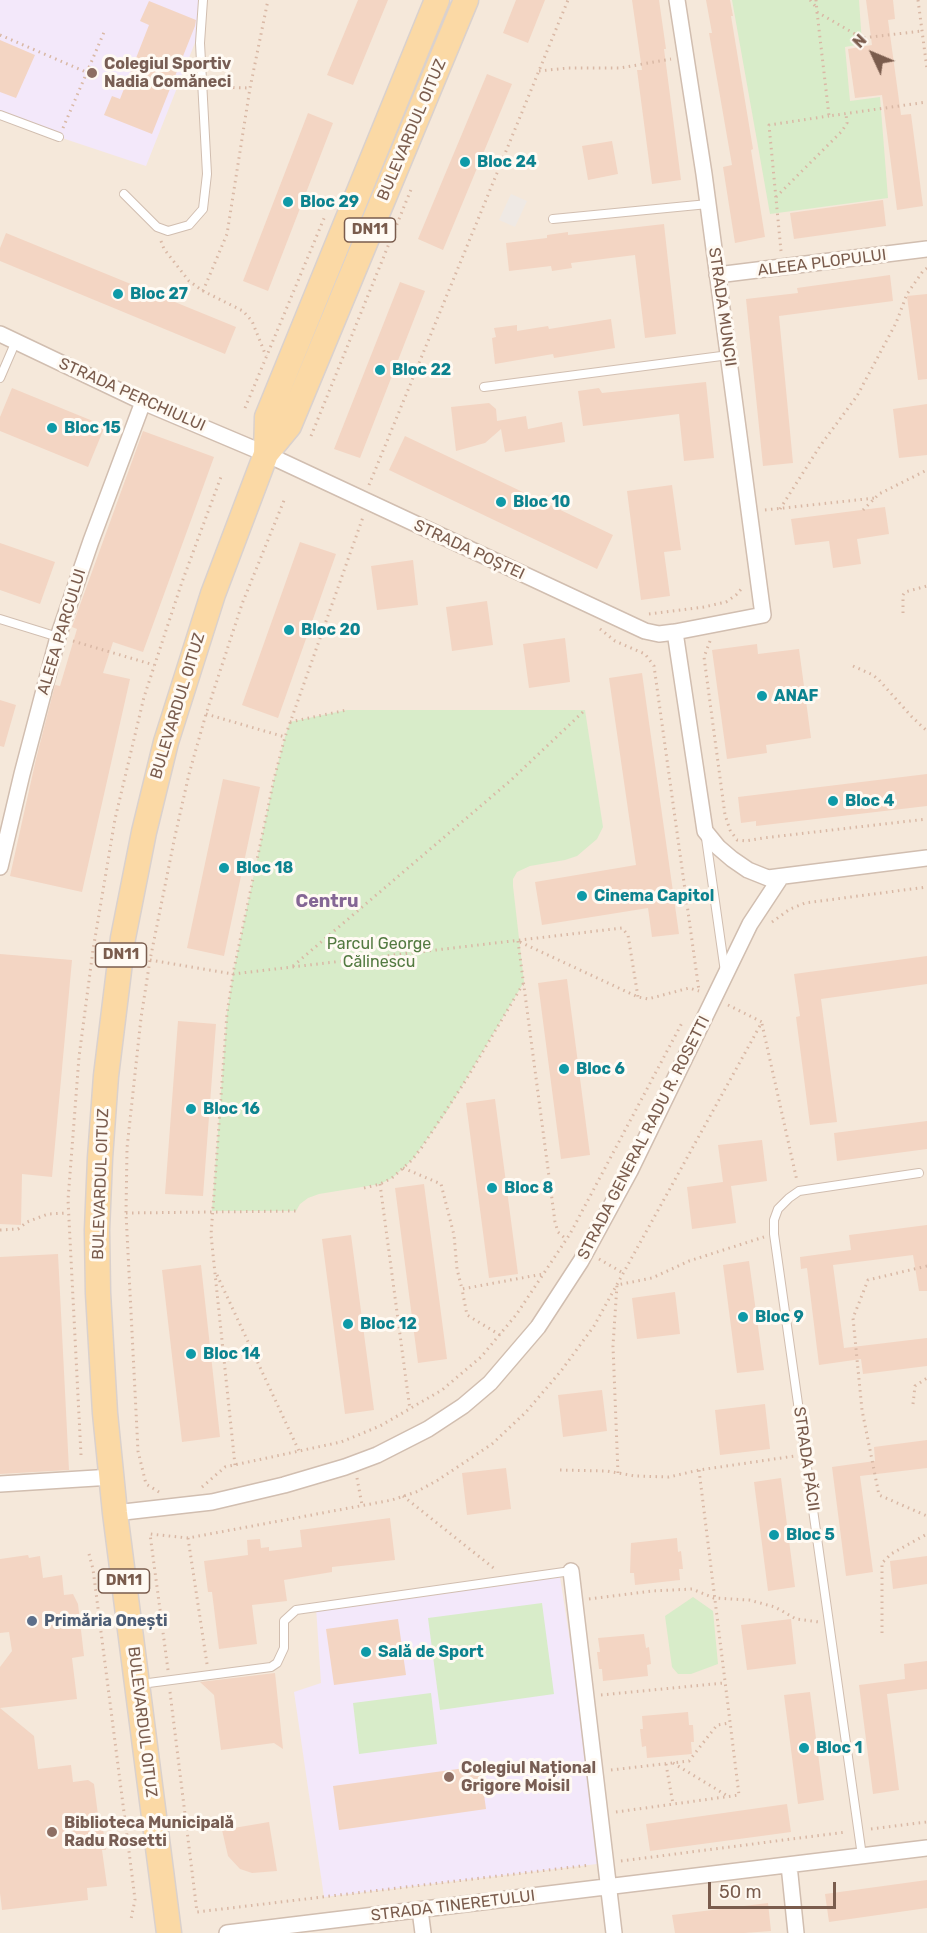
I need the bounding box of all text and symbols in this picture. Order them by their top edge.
north arrow [843,24,903,84]
text: N [849,30,871,52]
place label: Colegiul Sportiv Nadia Comăneci [104,54,231,92]
street label: BULEVARDUL OITUZ [374,56,450,204]
marker: Colegiul Sportiv Nadia Comăneci [85,66,99,80]
place label: Bloc 24 [477,152,537,172]
marker: Bloc 24 [458,155,472,169]
place label: Bloc 29 [300,192,359,212]
marker: Bloc 29 [281,195,295,209]
road number: DN11 [344,218,395,242]
street label: STRADA MUNCII [704,246,740,368]
street label: ALEEA PLOPULUI [757,246,887,280]
place label: Bloc 27 [130,284,188,304]
marker: Bloc 27 [111,287,125,301]
street label: STRADA PERCHIULUI [56,354,208,436]
place label: Bloc 22 [392,360,451,380]
marker: Bloc 22 [373,363,387,377]
place label: Bloc 15 [64,418,121,438]
marker: Bloc 15 [45,421,59,435]
place label: Bloc 10 [513,492,570,512]
marker: Bloc 10 [494,495,508,509]
street label: STRADA POȘTEI [411,516,527,584]
street label: ALEEA PARCULUI [34,567,90,697]
place label: Bloc 20 [301,620,361,640]
marker: Bloc 20 [282,623,296,637]
street label: BULEVARDUL OITUZ [147,631,209,781]
place label: ANAF [774,686,818,706]
marker: ANAF [755,689,769,703]
place label: Bloc 4 [845,791,894,811]
marker: Bloc 4 [826,794,840,808]
place label: Bloc 18 [236,858,293,878]
marker: Bloc 18 [217,861,231,875]
place label: Cinema Capitol [594,886,714,906]
marker: Cinema Capitol [575,889,589,903]
district label: Centru [296,891,358,913]
park label: Parcul George Călinescu [327,934,431,972]
road number: DN11 [96,943,146,967]
street label: STRADA GENERAL RADU R. ROSETTI [574,1013,714,1263]
place label: Bloc 6 [576,1059,625,1079]
marker: Bloc 6 [557,1062,571,1076]
place label: Bloc 16 [203,1099,260,1119]
marker: Bloc 16 [184,1102,198,1116]
street label: BULEVARDUL OITUZ [89,1108,113,1260]
place label: Bloc 8 [504,1178,553,1198]
marker: Bloc 8 [485,1181,499,1195]
place label: Bloc 9 [755,1307,804,1327]
marker: Bloc 9 [736,1310,750,1324]
place label: Bloc 12 [360,1314,417,1334]
marker: Bloc 12 [341,1317,355,1331]
place label: Bloc 14 [203,1344,260,1364]
marker: Bloc 14 [184,1347,198,1361]
street label: STRADA PĂCII [789,1406,823,1512]
place label: Bloc 5 [786,1525,835,1545]
marker: Bloc 5 [767,1528,781,1542]
road number: DN11 [98,1569,150,1593]
place label: Primăria Onești [44,1611,167,1631]
marker: Primăria Onești [25,1614,39,1628]
place label: Sală de Sport [378,1642,484,1662]
street label: BULEVARDUL OITUZ [123,1645,161,1799]
marker: Sală de Sport [359,1645,373,1659]
place label: Bloc 1 [816,1738,862,1758]
marker: Bloc 1 [797,1741,811,1755]
place label: Colegiul Național Grigore Moisil [461,1758,596,1796]
marker: Colegiul Național Grigore Moisil [442,1770,456,1784]
place label: Biblioteca Municipală Radu Rosetti [64,1813,234,1851]
marker: Biblioteca Municipală Radu Rosetti [45,1825,59,1839]
scale bar [711,1870,838,1908]
text: 50 m [719,1881,762,1903]
street label: STRADA TINERETULUI [370,1886,536,1926]

